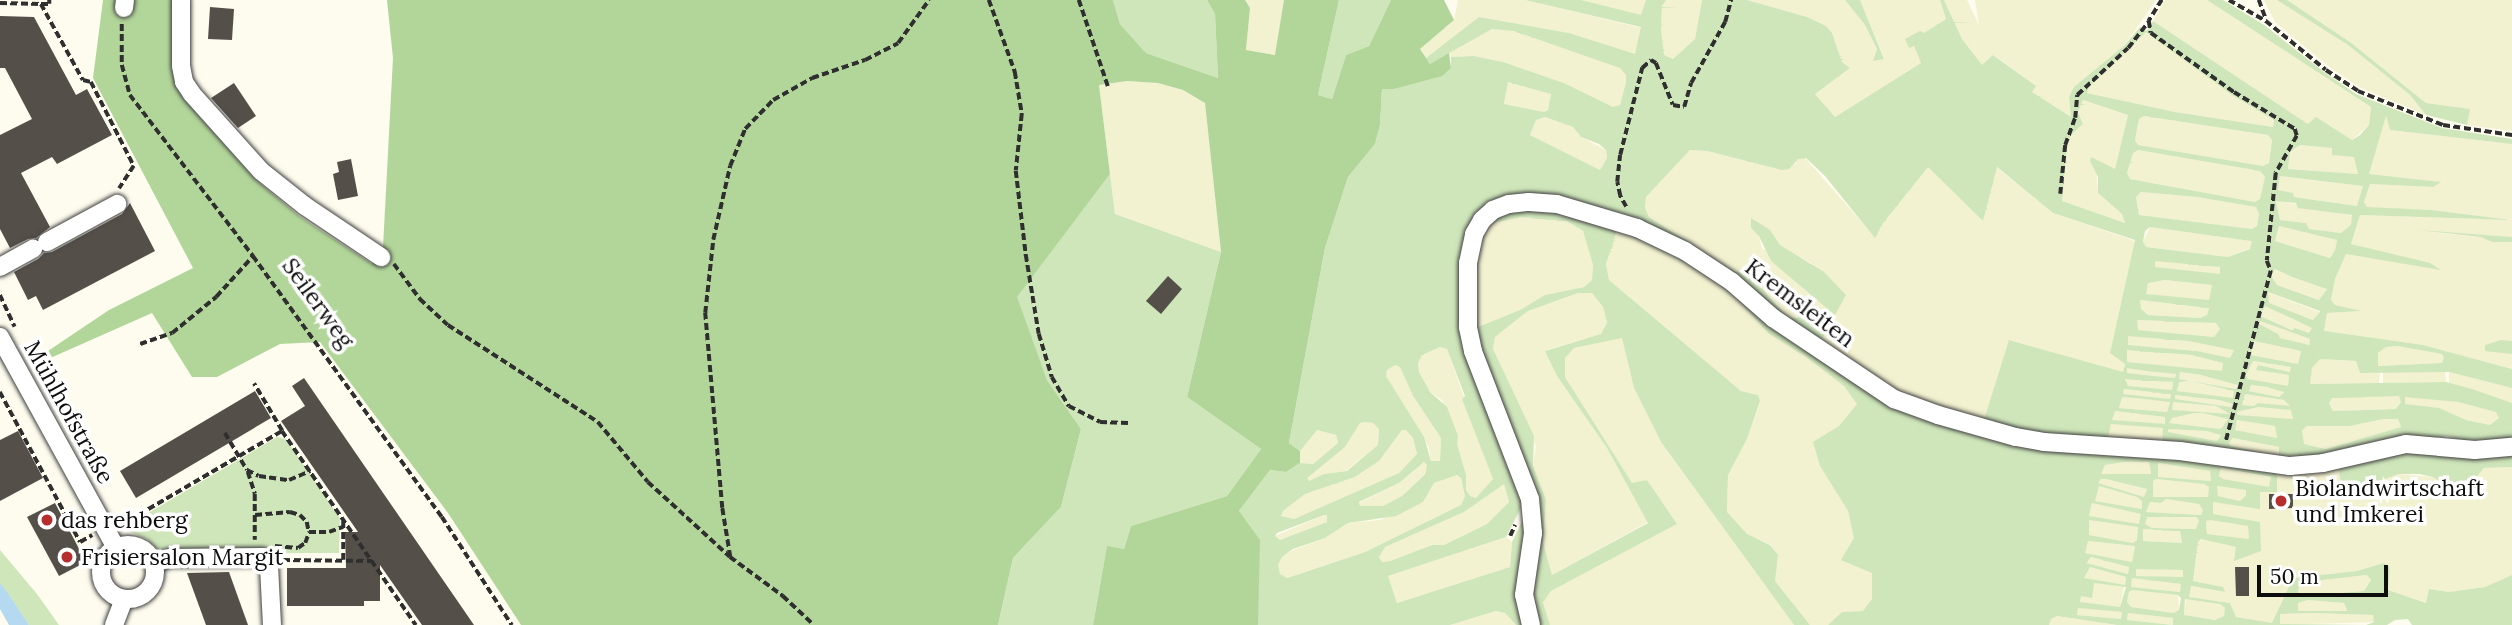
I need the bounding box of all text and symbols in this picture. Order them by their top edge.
street label: Seilerweg [276,253,360,353]
street label: Kremsleiten [1740,253,1860,353]
street label: Mühlhofstraße [18,336,120,488]
place label: Biolandwirtschaft und Imkerei [2295,474,2484,528]
marker: Biolandwirtschaft und Imkerei [2273,493,2289,509]
place label: das rehberg [61,506,188,534]
marker: das rehberg [39,512,55,528]
place label: Frisiersalon Margit [81,543,283,571]
marker: Frisiersalon Margit [59,549,75,565]
scale bar [2260,552,2391,596]
text: 50 m [2270,563,2319,590]

